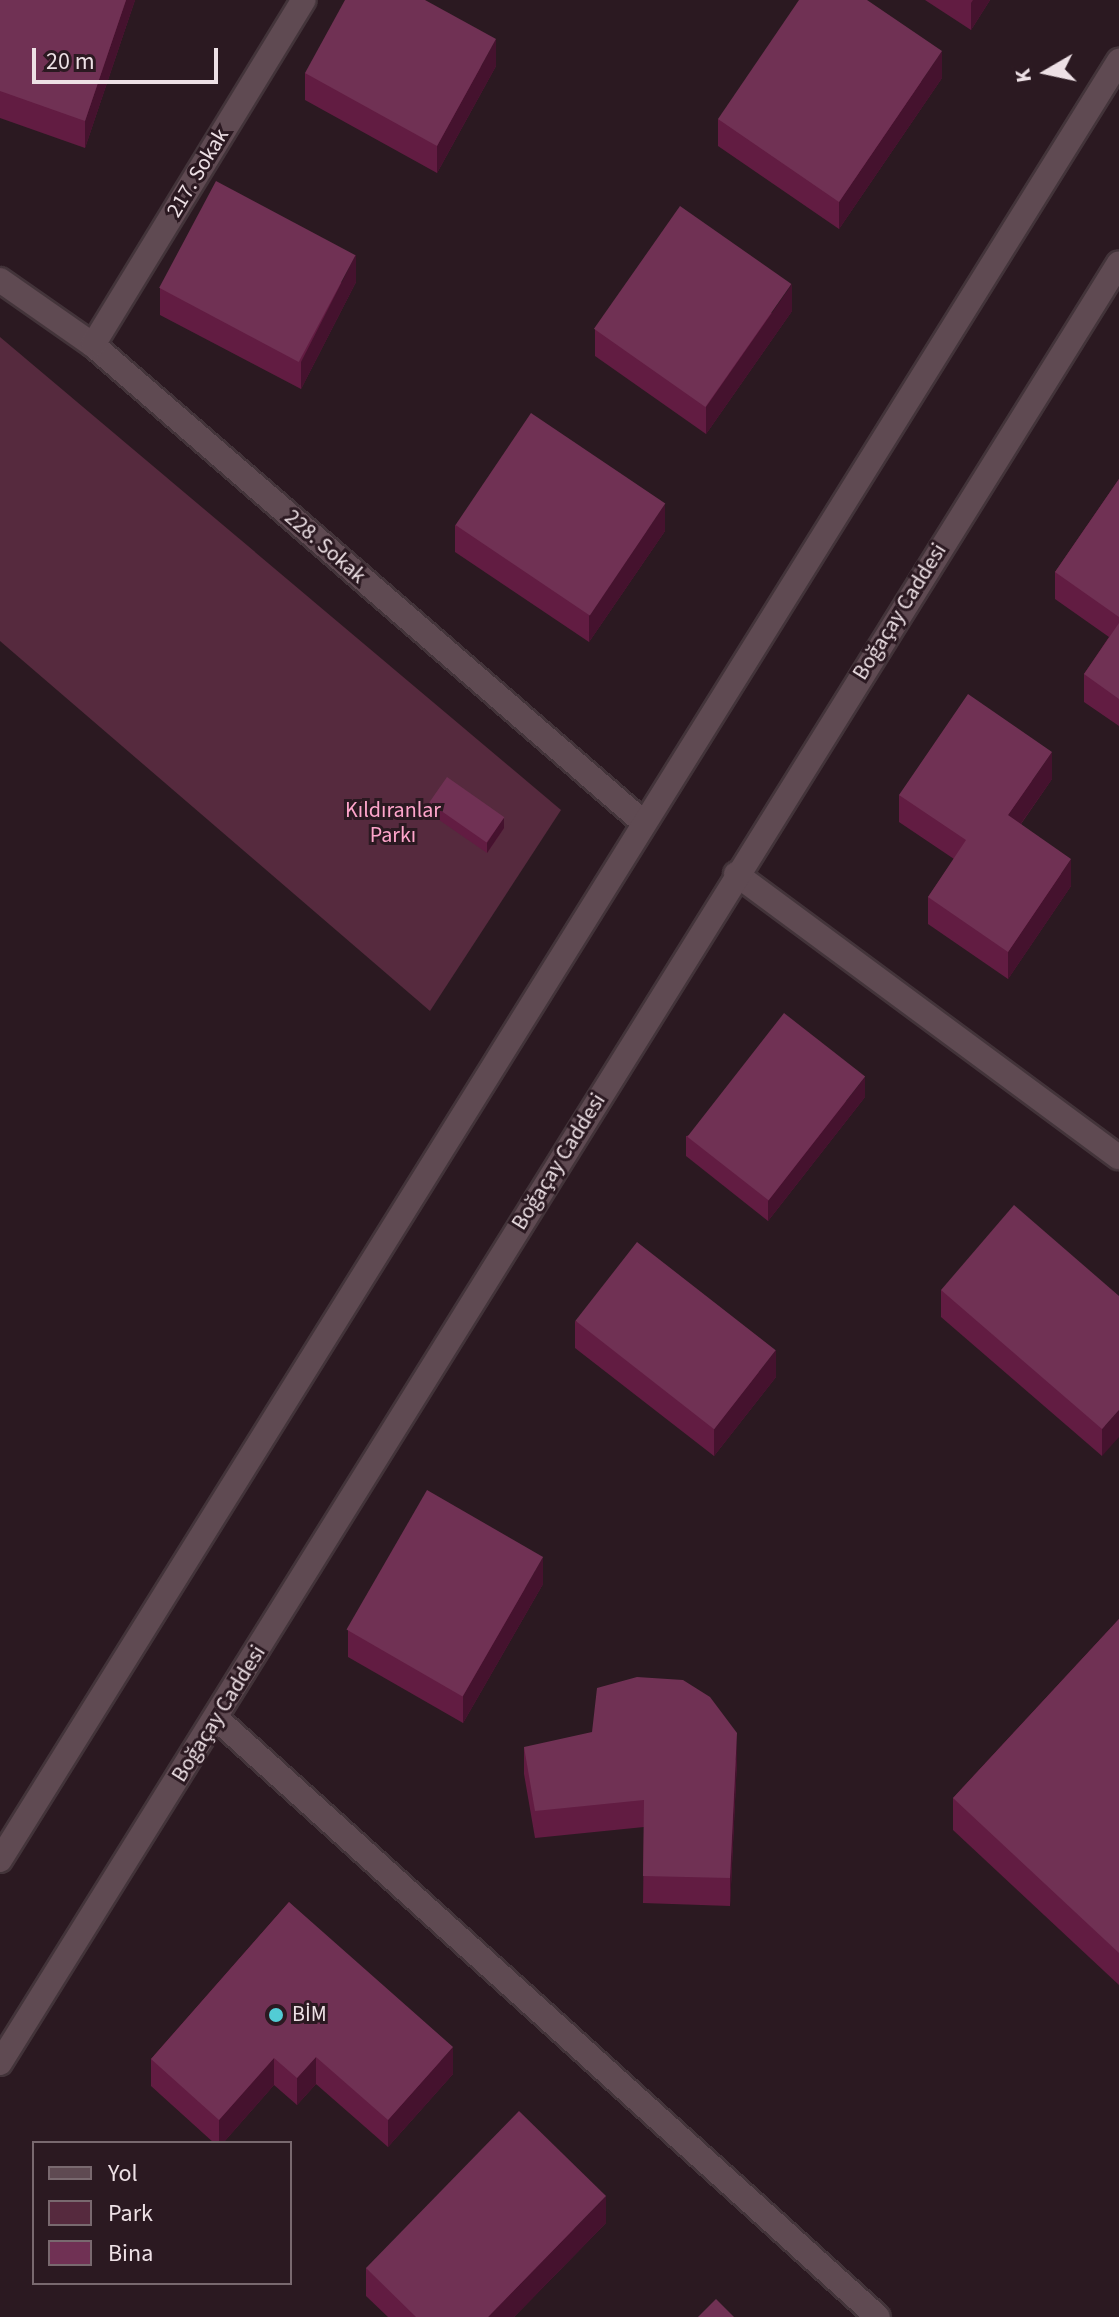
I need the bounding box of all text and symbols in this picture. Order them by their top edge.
scale bar [36,32,222,82]
north arrow [1007,32,1087,112]
text: 20 m [46,44,95,79]
text: K [1006,67,1040,85]
street label: 217. Sokak [161,124,235,222]
street label: 228. Sokak [279,505,371,589]
street label: Boğaçay Caddesi [848,539,952,685]
park label: Kıldıranlar Parkı [345,797,441,848]
street label: Boğaçay Caddesi [507,1089,611,1235]
street label: Boğaçay Caddesi [167,1641,271,1787]
place label: BİM [292,2002,327,2028]
marker: BİM [267,2006,285,2024]
legend [32,2141,292,2285]
text: Yol [108,2156,138,2191]
text: Park [108,2196,153,2231]
text: Bina [108,2236,153,2271]

